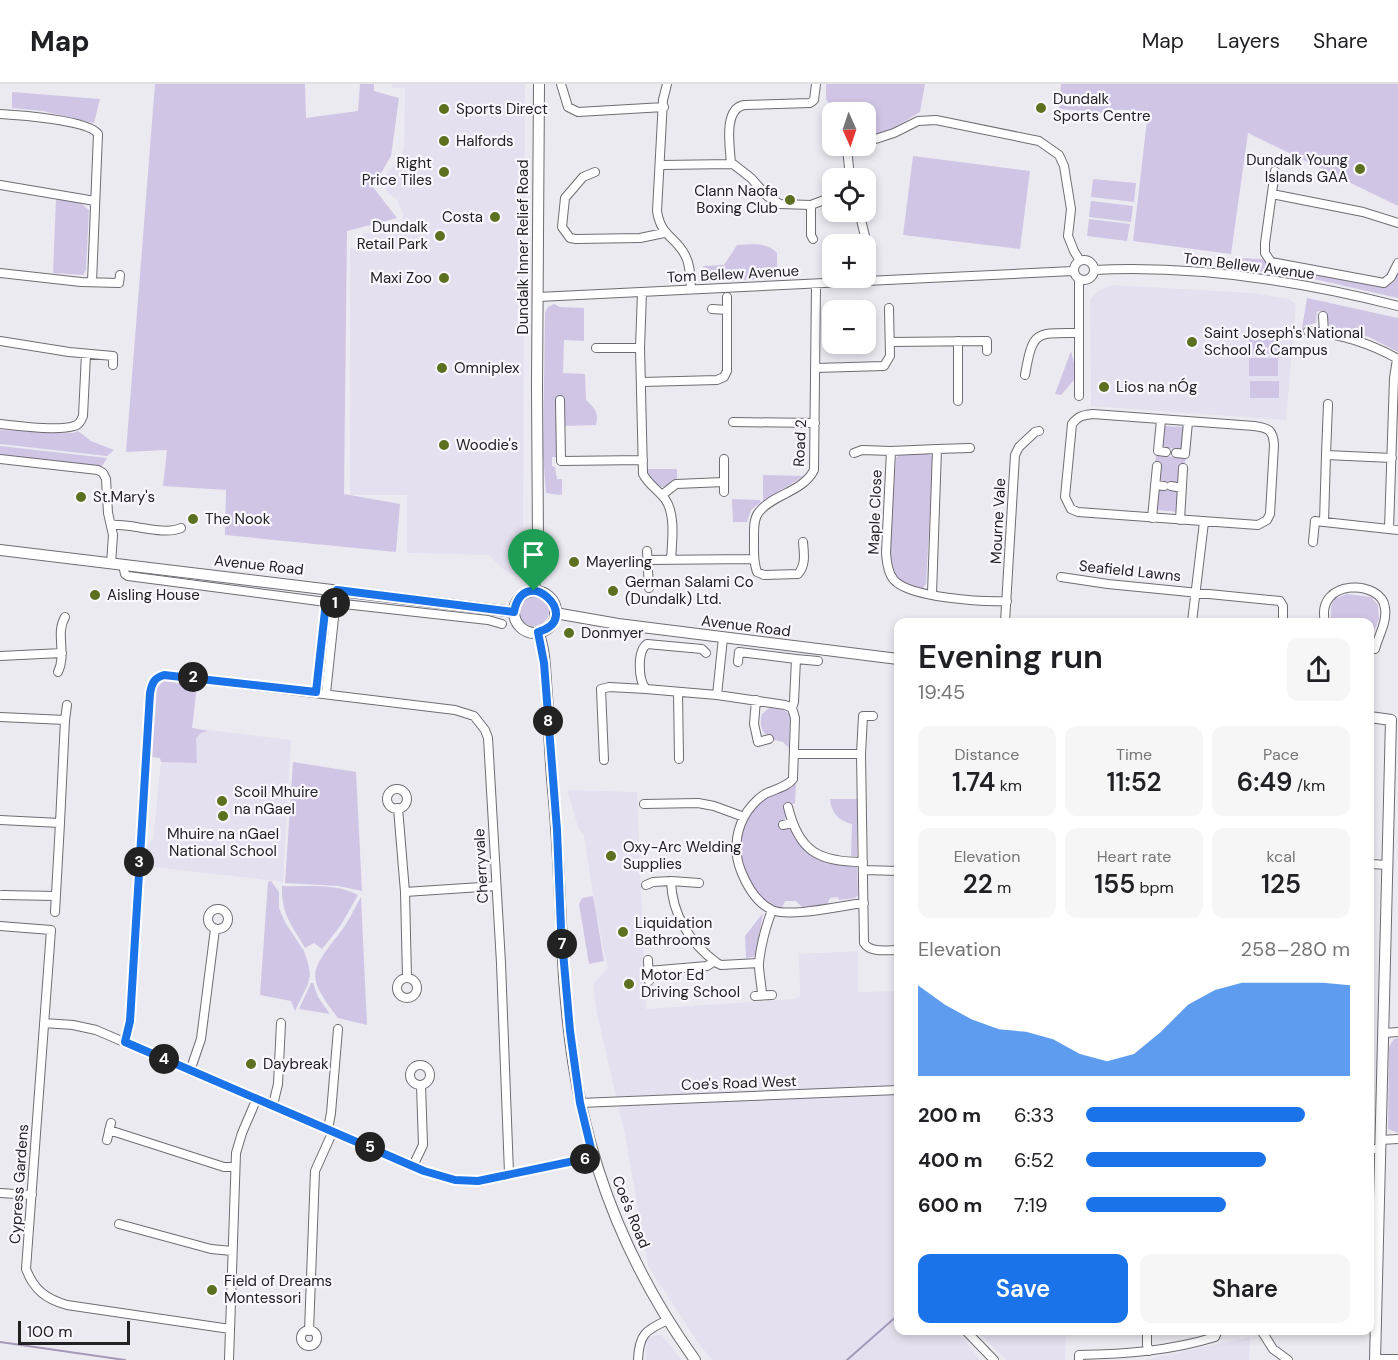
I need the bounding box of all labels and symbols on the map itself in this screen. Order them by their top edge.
place label: Dundalk Sports Centre [1053,89,1151,126]
place label: Sports Direct [456,99,548,119]
marker: Dundalk Sports Centre [1034,101,1048,115]
marker: Sports Direct [437,102,451,116]
north arrow [822,102,876,156]
place label: Halfords [456,131,514,151]
marker: Halfords [437,134,451,148]
place label: Dundalk Young Islands GAA [1246,150,1348,187]
place label: Right Price Tiles [362,153,432,190]
street label: Dundalk Inner Relief Road [513,159,533,335]
marker: Dundalk Young Islands GAA [1353,162,1367,176]
marker: Right Price Tiles [437,165,451,179]
place label: Clann Naofa Boxing Club [694,181,778,218]
marker: Clann Naofa Boxing Club [783,193,797,207]
place label: Costa [442,207,483,227]
marker: Costa [488,210,502,224]
place label: Dundalk Retail Park [357,217,428,254]
marker: Dundalk Retail Park [433,229,447,243]
street label: Tom Bellew Avenue [1182,248,1316,284]
street label: Tom Bellew Avenue [666,261,800,287]
place label: Maxi Zoo [370,268,432,288]
marker: Maxi Zoo [437,271,451,285]
place label: Saint Joseph's National School & Campus [1204,323,1363,360]
marker: Saint Joseph's National School & Campus [1185,335,1199,349]
place label: Omniplex [454,358,520,378]
marker: Omniplex [435,361,449,375]
place label: Lios na nÓg [1116,377,1197,397]
marker: Lios na nÓg [1097,380,1111,394]
street label: Road 2 [789,419,811,467]
place label: Woodie's [456,435,518,455]
marker: Woodie's [437,438,451,452]
street label: Maple Close [864,469,886,555]
street label: Mourne Vale [986,478,1010,564]
place label: St.Mary's [93,487,155,507]
marker: St.Mary's [74,490,88,504]
place label: The Nook [205,509,271,529]
marker: The Nook [186,512,200,526]
pin [508,529,559,591]
street label: Avenue Road [213,550,305,580]
place label: Mayerling [586,552,652,572]
marker: Mayerling [567,555,581,569]
street label: Seafield Lawns [1078,556,1182,586]
place label: German Salami Co (Dundalk) Ltd. [625,572,754,609]
marker: German Salami Co (Dundalk) Ltd. [606,584,620,598]
place label: Aisling House [107,585,200,605]
marker: Aisling House [88,588,102,602]
pin: 1 [320,588,350,618]
street label: Avenue Road [700,611,792,641]
place label: Donmyer [581,623,644,643]
marker: Donmyer [562,626,576,640]
pin: 2 [178,662,208,692]
pin: 8 [533,706,563,736]
place label: Scoil Mhuire na nGael [234,782,318,819]
marker: Scoil Mhuire na nGael [215,794,229,808]
marker: Mhuire na nGael National School [216,809,230,823]
place label: Mhuire na nGael National School [167,824,279,861]
street label: Cherryvale [469,828,493,904]
place label: Oxy-Arc Welding Supplies [623,837,741,874]
pin: 3 [124,847,154,877]
marker: Oxy-Arc Welding Supplies [604,849,618,863]
place label: Liquidation Bathrooms [635,913,712,950]
marker: Liquidation Bathrooms [616,925,630,939]
pin: 7 [547,929,577,959]
place label: Motor Ed Driving School [641,965,740,1002]
marker: Motor Ed Driving School [622,977,636,991]
pin: 4 [149,1044,179,1074]
place label: Daybreak [263,1054,329,1074]
marker: Daybreak [244,1057,258,1071]
street label: Coe's Road West [681,1071,797,1095]
street label: Cypress Gardens [5,1123,33,1245]
pin: 5 [355,1132,385,1162]
pin: 6 [570,1144,600,1174]
street label: Coe's Road [607,1173,655,1251]
place label: Field of Dreams Montessori [224,1271,332,1308]
marker: Field of Dreams Montessori [205,1283,219,1297]
scale bar [18,1318,130,1346]

